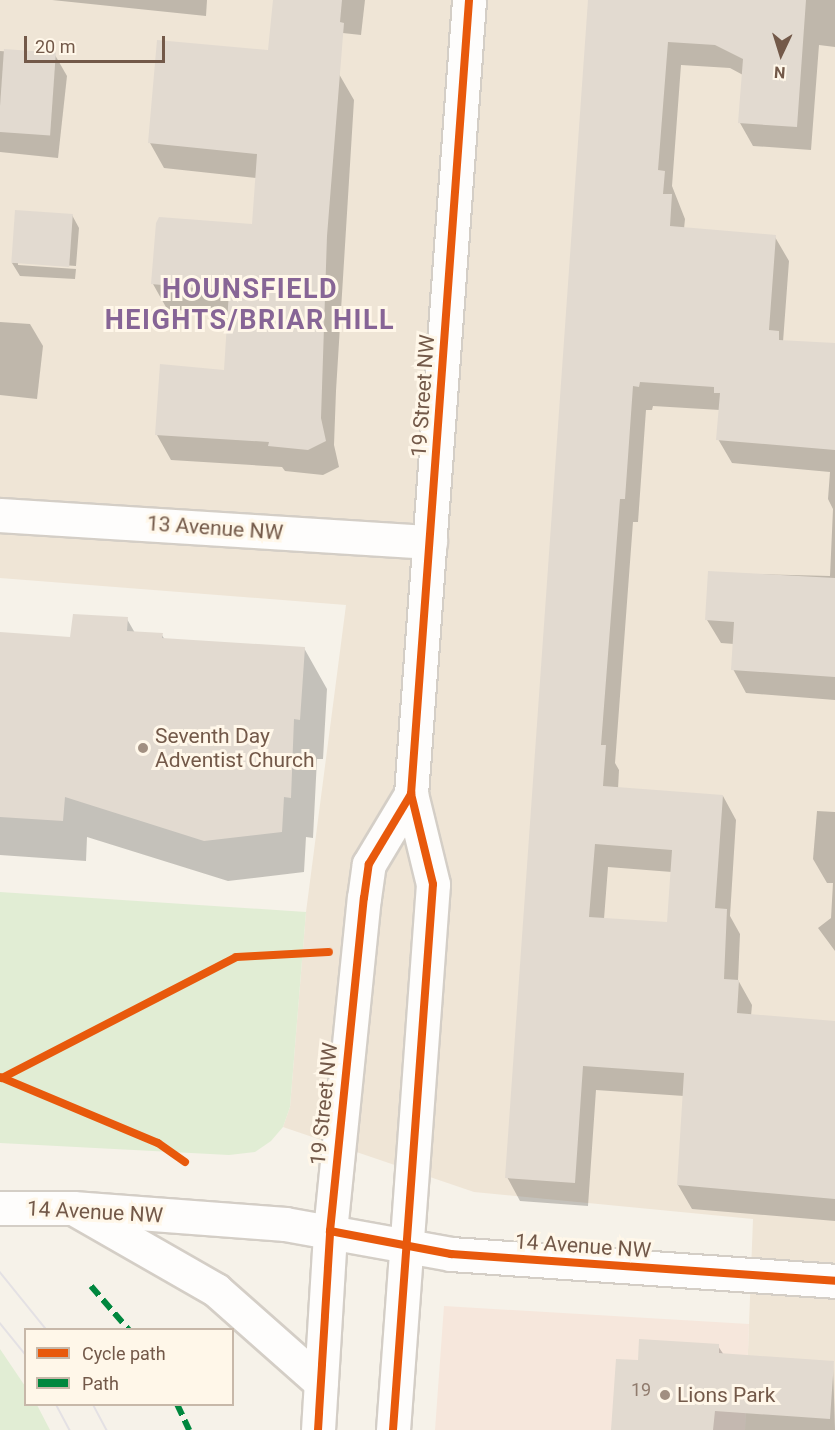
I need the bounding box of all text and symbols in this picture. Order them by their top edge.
scale bar [27,24,168,62]
north arrow [751,24,811,84]
text: 20 m [35,36,75,57]
text: N [773,63,786,82]
district label: HOUNSFIELD HEIGHTS/BRIAR HILL [105,273,395,336]
street label: 19 Street NW [406,334,440,458]
street label: 13 Avenue NW [146,511,284,545]
place label: Seventh Day Adventist Church [155,723,314,773]
marker: Seventh Day Adventist Church [136,741,150,755]
street label: 19 Street NW [305,1042,343,1166]
street label: 14 Avenue NW [26,1196,164,1228]
street label: 14 Avenue NW [514,1229,652,1263]
legend [24,1328,234,1406]
text: Cycle path [82,1343,166,1364]
text: Path [82,1373,119,1394]
house number: 19 [631,1379,651,1401]
place label: Lions Park [677,1382,775,1408]
marker: Lions Park [658,1388,672,1402]

